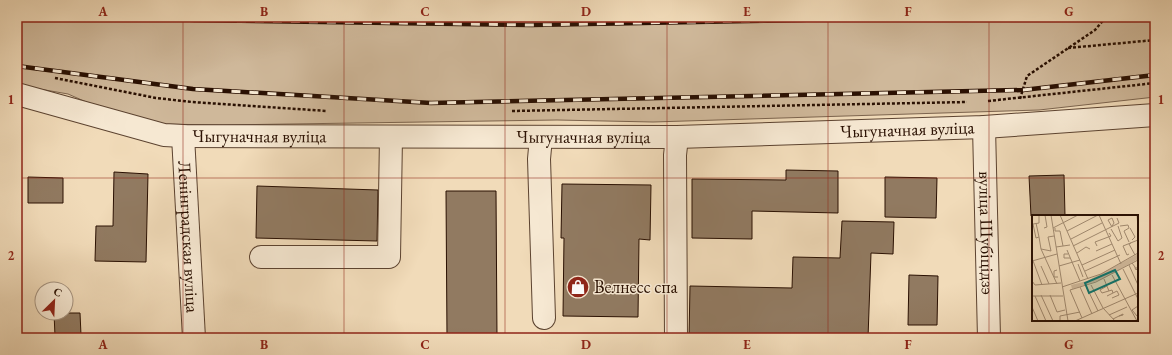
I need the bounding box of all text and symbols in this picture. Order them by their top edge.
text: A [97,3,108,20]
text: B [260,3,268,20]
text: C [420,3,430,20]
text: D [581,3,591,20]
text: E [743,3,751,20]
text: F [904,3,912,20]
text: G [1064,3,1074,20]
text: 1 [8,91,15,108]
text: 1 [1158,91,1165,108]
street label: Чыгуначная вуліца [840,115,976,143]
street label: Чыгуначная вуліца [192,124,327,147]
street label: Чыгуначная вуліца [516,125,651,148]
street label: Ленінградская вуліца [173,160,205,314]
street label: вуліца Шубіцідзэ [974,171,1000,295]
inset map [1032,215,1138,321]
text: 2 [8,247,15,264]
text: 2 [1158,247,1165,264]
shop icon: Велнесс спа [565,274,591,300]
place label: Велнесс спа [594,275,678,298]
north arrow [34,281,74,321]
text: С [52,284,65,300]
text: A [97,336,108,353]
text: B [260,336,268,353]
text: C [420,336,430,353]
text: D [581,336,591,353]
text: E [743,336,751,353]
text: F [904,336,912,353]
text: G [1064,336,1074,353]

